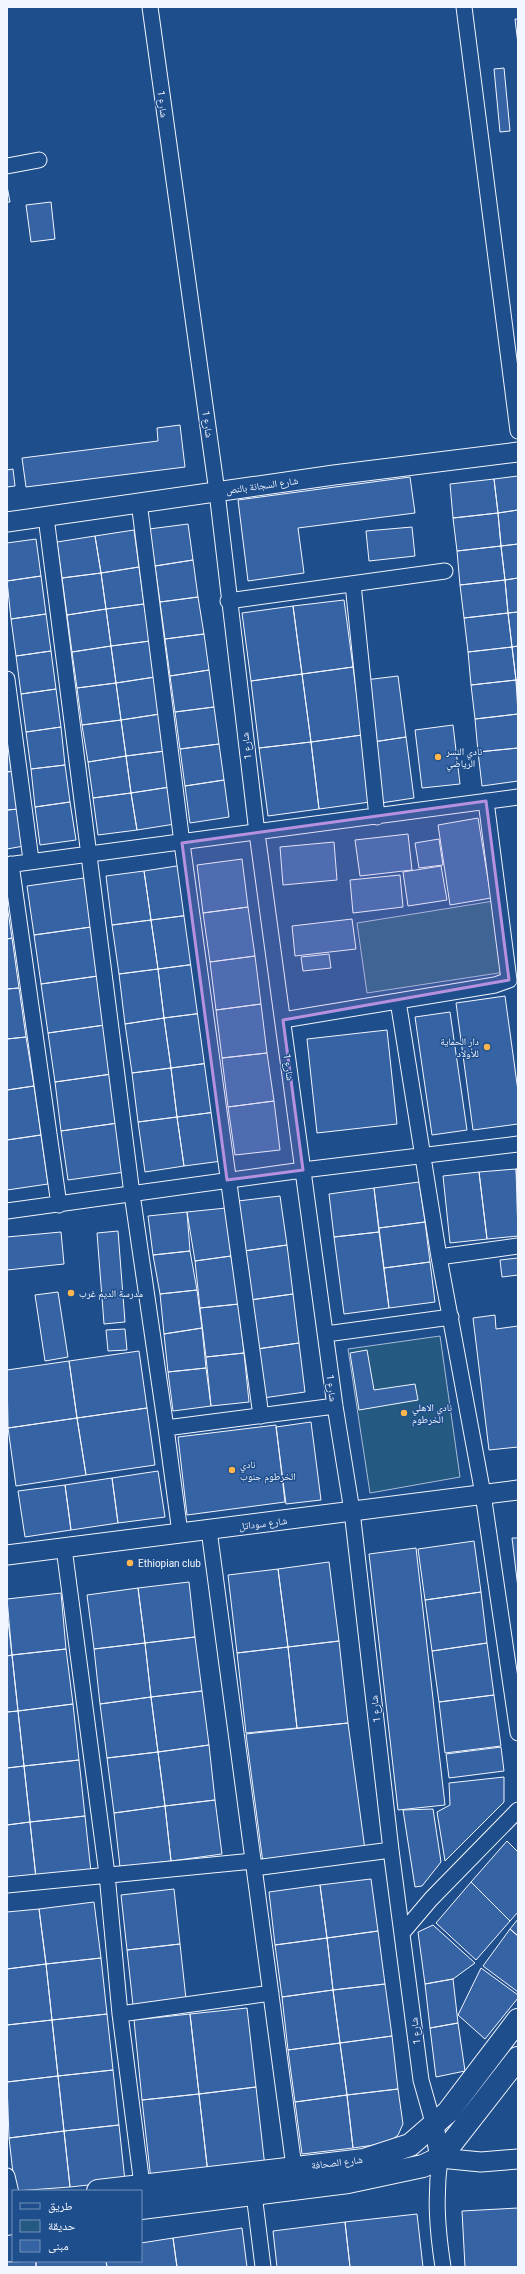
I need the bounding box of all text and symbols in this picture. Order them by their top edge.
street label: شارع 1 [154,90,170,119]
street label: شارع 1 [199,410,215,439]
street label: شارع السجانة بالنص [225,475,299,497]
street label: شارع 1 [239,731,255,760]
place label: نادي النسر الرياضي [445,746,482,772]
marker: نادي النسر الرياضي [433,752,443,762]
place label: دار الحماية للأولاد [440,1036,479,1059]
marker: دار الحماية للأولاد [482,1042,492,1052]
street label: شارع 1 [280,1053,296,1082]
marker: مدرسة الديم غرب [66,1288,76,1298]
place label: مدرسة الديم غرب [79,1288,143,1301]
street label: شارع 1 [323,1374,339,1403]
place label: نادي الاهلي الخرطوم [412,1402,452,1427]
marker: نادي الاهلي الخرطوم [399,1408,409,1418]
place label: نادي الخرطوم جنوب [240,1459,296,1484]
marker: نادي الخرطوم جنوب [227,1465,237,1475]
street label: شارع سوداتل [238,1515,288,1533]
marker: Ethiopian club [125,1558,135,1568]
place label: Ethiopian club [138,1558,201,1569]
street label: شارع 1 [368,1694,384,1723]
street label: شارع 1 [408,2016,424,2045]
street label: شارع الصحافة [311,2154,364,2172]
legend [12,2190,142,2262]
text: طريق [48,2199,73,2213]
text: حديقة [48,2219,76,2233]
text: مبنى [48,2239,69,2253]

